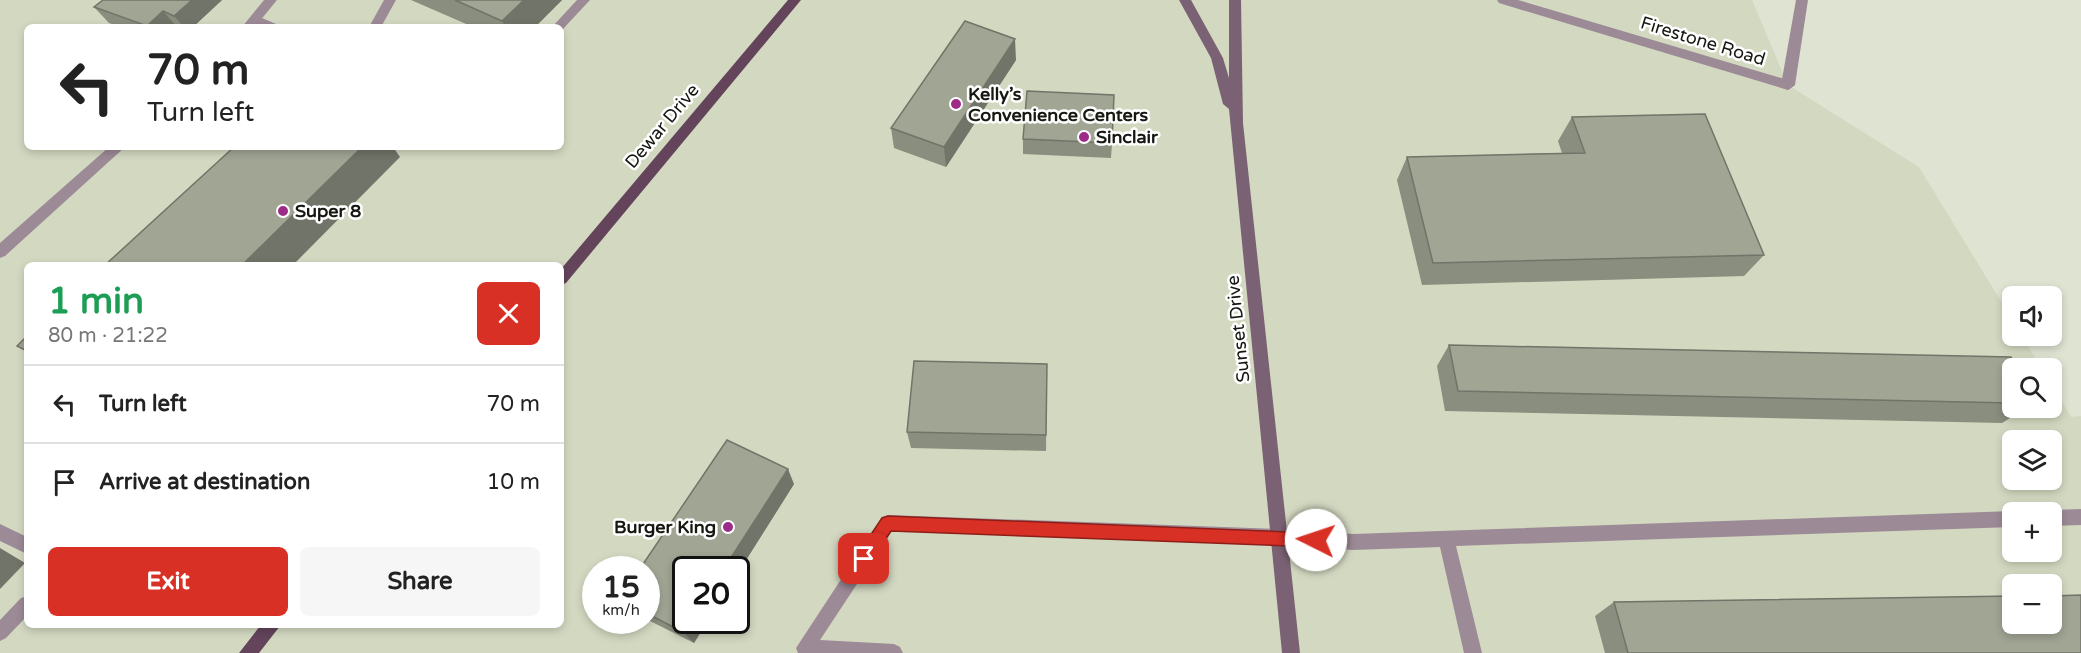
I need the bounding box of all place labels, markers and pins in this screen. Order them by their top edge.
place label: Kelly’s Convenience Centers [968,83,1149,126]
marker: Kelly’s Convenience Centers [949,97,963,111]
place label: Sinclair [1096,126,1159,148]
marker: Sinclair [1077,130,1091,144]
place label: Super 8 [295,200,361,222]
marker: Super 8 [276,204,290,218]
place label: Burger King [614,516,716,538]
marker: Burger King [721,520,735,534]
pin [838,533,889,584]

